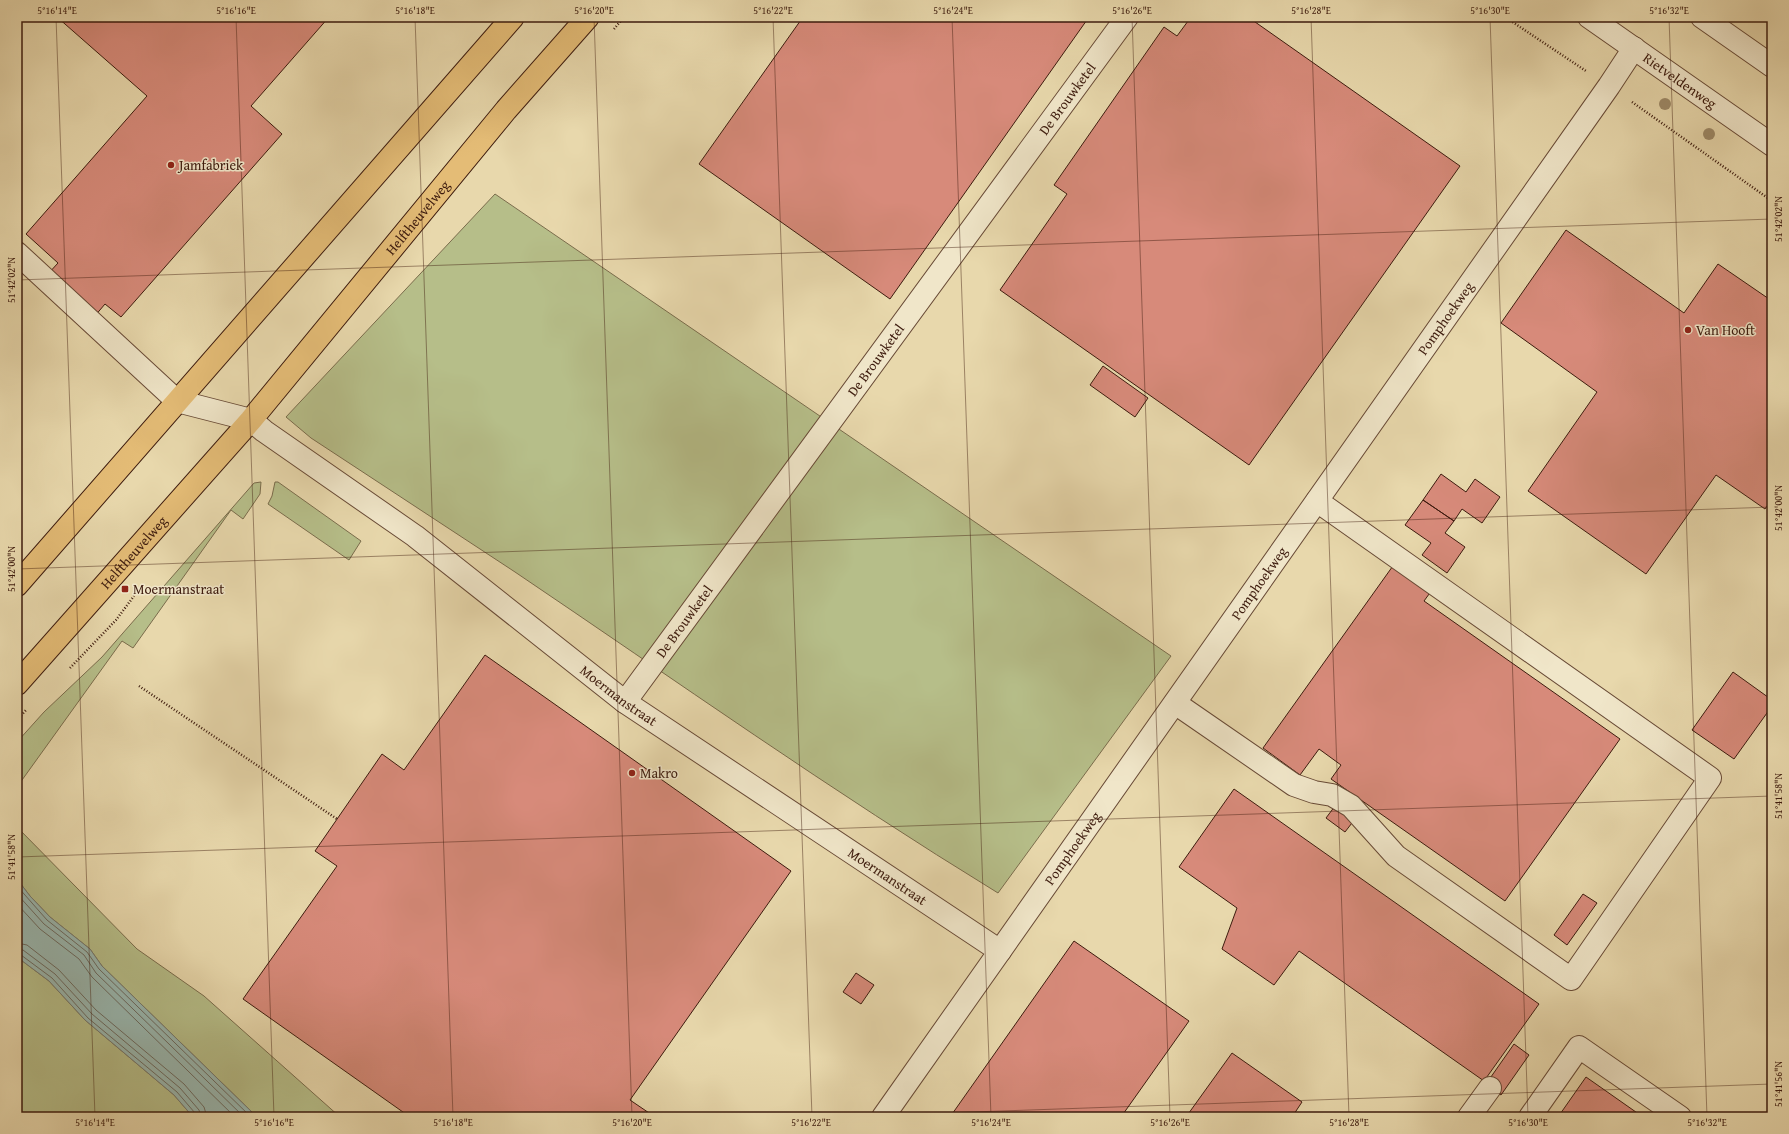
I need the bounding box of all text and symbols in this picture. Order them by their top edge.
text: 5°16'14"E [37,3,77,18]
text: 5°16'16"E [216,3,256,18]
text: 5°16'18"E [395,3,435,18]
text: 5°16'20"E [574,3,614,18]
text: 5°16'22"E [753,3,793,18]
text: 5°16'24"E [933,3,973,18]
text: 5°16'26"E [1112,3,1152,18]
text: 5°16'28"E [1291,3,1331,18]
text: 5°16'30"E [1470,3,1510,18]
text: 5°16'32"E [1649,3,1689,18]
street label: Rietveldenweg [1639,48,1721,113]
street label: De Brouwketel [1034,58,1100,139]
place label: Jamfabriek [177,155,244,175]
marker: Jamfabriek [166,160,176,170]
street label: Helftheuvelweg [381,176,454,259]
text: 51°42'02"N [1771,196,1786,242]
text: 51°42'02"N [4,257,19,303]
street label: Pomphoekweg [1413,277,1478,359]
street label: De Brouwketel [842,320,909,400]
place label: Van Hooft [1696,320,1755,340]
marker: Van Hooft [1683,325,1693,335]
text: 51°42'00"N [1771,485,1786,531]
street label: Helftheuvelweg [96,511,172,593]
street label: Pomphoekweg [1226,542,1292,624]
text: 51°42'00"N [4,546,19,592]
place label: Moermanstraat [133,579,224,599]
street label: De Brouwketel [651,581,717,662]
marker: Moermanstraat [120,584,130,594]
street label: Moermanstraat [576,660,661,731]
place label: Makro [640,763,678,783]
marker: Makro [627,768,637,778]
text: 51°41'58"N [1771,773,1786,819]
street label: Pomphoekweg [1040,807,1105,889]
text: 51°41'58"N [4,834,19,880]
street label: Moermanstraat [844,843,931,910]
text: 51°41'56"N [1771,1061,1786,1107]
text: 5°16'14"E [75,1115,115,1130]
text: 5°16'16"E [254,1115,294,1130]
text: 5°16'18"E [433,1115,473,1130]
text: 5°16'20"E [612,1115,652,1130]
text: 5°16'22"E [791,1115,831,1130]
text: 5°16'24"E [971,1115,1011,1130]
text: 5°16'26"E [1150,1115,1190,1130]
text: 5°16'28"E [1329,1115,1369,1130]
text: 5°16'30"E [1508,1115,1548,1130]
text: 5°16'32"E [1687,1115,1727,1130]

